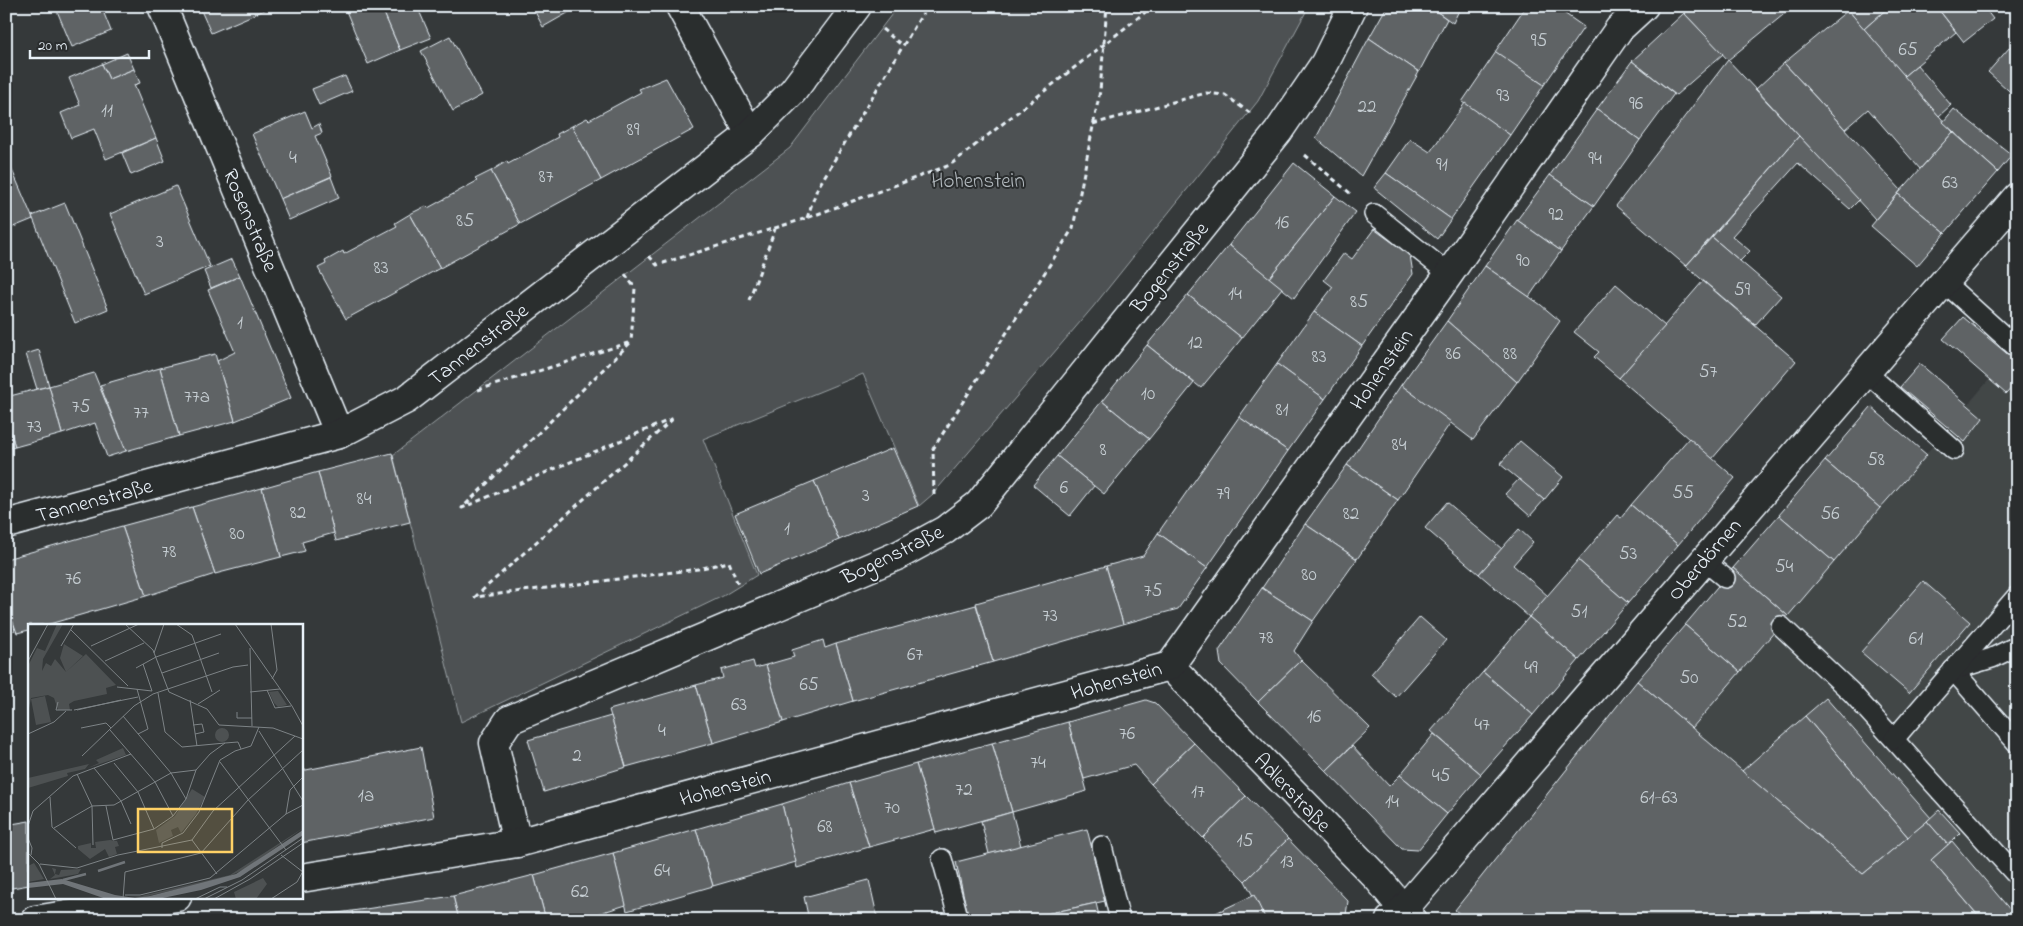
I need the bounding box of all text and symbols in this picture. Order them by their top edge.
scale bar [30,28,149,60]
house number: 95 [1531,28,1547,55]
text: 20 m [38,35,68,57]
house number: 65 [1898,37,1918,64]
house number: 93 [1496,83,1510,110]
house number: 96 [1629,91,1643,118]
house number: 22 [1358,94,1376,121]
house number: 11 [101,98,113,125]
house number: 89 [627,117,640,144]
house number: 4 [289,145,297,172]
house number: 94 [1588,146,1602,173]
house number: 91 [1436,152,1448,179]
house number: 87 [539,164,554,191]
street label: Rosenstraße [214,165,284,277]
park label: Hohenstein [931,167,1025,197]
house number: 63 [1942,170,1958,197]
house number: 92 [1548,202,1564,229]
house number: 85 [456,208,474,235]
house number: 16 [1275,210,1289,237]
street label: Bogenstraße [1124,216,1219,323]
house number: 3 [156,229,164,256]
house number: 90 [1516,248,1530,275]
house number: 83 [374,255,389,282]
house number: 59 [1734,277,1751,304]
house number: 14 [1228,281,1242,308]
house number: 85 [1350,289,1368,316]
street label: Tannenstraße [423,297,536,394]
house number: 1 [237,310,243,337]
street label: Hohenstein [1344,323,1422,417]
house number: 12 [1187,330,1203,357]
house number: 86 [1445,341,1461,368]
house number: 88 [1503,341,1517,368]
house number: 83 [1312,344,1327,371]
house number: 57 [1699,359,1718,386]
house number: 10 [1141,381,1155,408]
house number: 77a [184,384,210,411]
house number: 75 [72,394,90,421]
house number: 81 [1275,397,1289,424]
house number: 77 [133,400,149,427]
house number: 73 [26,414,42,441]
house number: 84 [1392,432,1407,459]
house number: 8 [1099,437,1107,464]
house number: 58 [1867,447,1885,474]
street label: Tannenstraße [33,472,157,532]
house number: 6 [1060,475,1068,502]
house number: 55 [1672,480,1694,507]
house number: 79 [1216,481,1230,508]
house number: 3 [862,483,870,510]
house number: 84 [357,486,372,513]
house number: 82 [290,500,306,527]
house number: 82 [1343,501,1359,528]
house number: 56 [1820,501,1840,528]
street label: Oberdörnen [1661,513,1750,608]
house number: 1 [784,516,790,543]
street label: Bogenstraße [836,518,950,596]
house number: 80 [229,521,245,548]
house number: 78 [162,539,176,566]
house number: 53 [1619,541,1638,568]
house number: 54 [1775,554,1794,581]
house number: 80 [1301,562,1317,589]
house number: 76 [65,566,81,593]
house number: 75 [1144,578,1162,605]
house number: 51 [1571,599,1587,626]
house number: 73 [1042,603,1058,630]
house number: 52 [1727,609,1747,636]
inset map [28,624,302,898]
house number: 78 [1259,625,1273,652]
house number: 61 [1909,626,1923,653]
house number: 67 [907,642,923,669]
street label: Hohenstein [1067,655,1166,709]
house number: 49 [1524,655,1538,682]
house number: 50 [1679,665,1699,692]
house number: 65 [799,672,819,699]
house number: 63 [731,692,747,719]
house number: 16 [1307,704,1321,731]
house number: 47 [1474,712,1490,739]
house number: 4 [658,718,666,745]
house number: 76 [1119,721,1135,748]
house number: 2 [572,743,582,770]
street label: Adlerstraße [1246,747,1338,840]
house number: 74 [1030,750,1046,777]
street label: Hohenstein [676,762,775,816]
house number: 45 [1432,763,1450,790]
house number: 72 [955,777,973,804]
house number: 17 [1191,779,1205,806]
house number: 1a [358,783,374,810]
house number: 61-63 [1640,785,1678,812]
house number: 14 [1385,789,1399,816]
house number: 70 [884,795,900,822]
house number: 68 [817,814,833,841]
house number: 15 [1237,828,1254,855]
house number: 13 [1280,849,1294,876]
house number: 64 [654,858,670,885]
house number: 62 [571,879,589,906]

